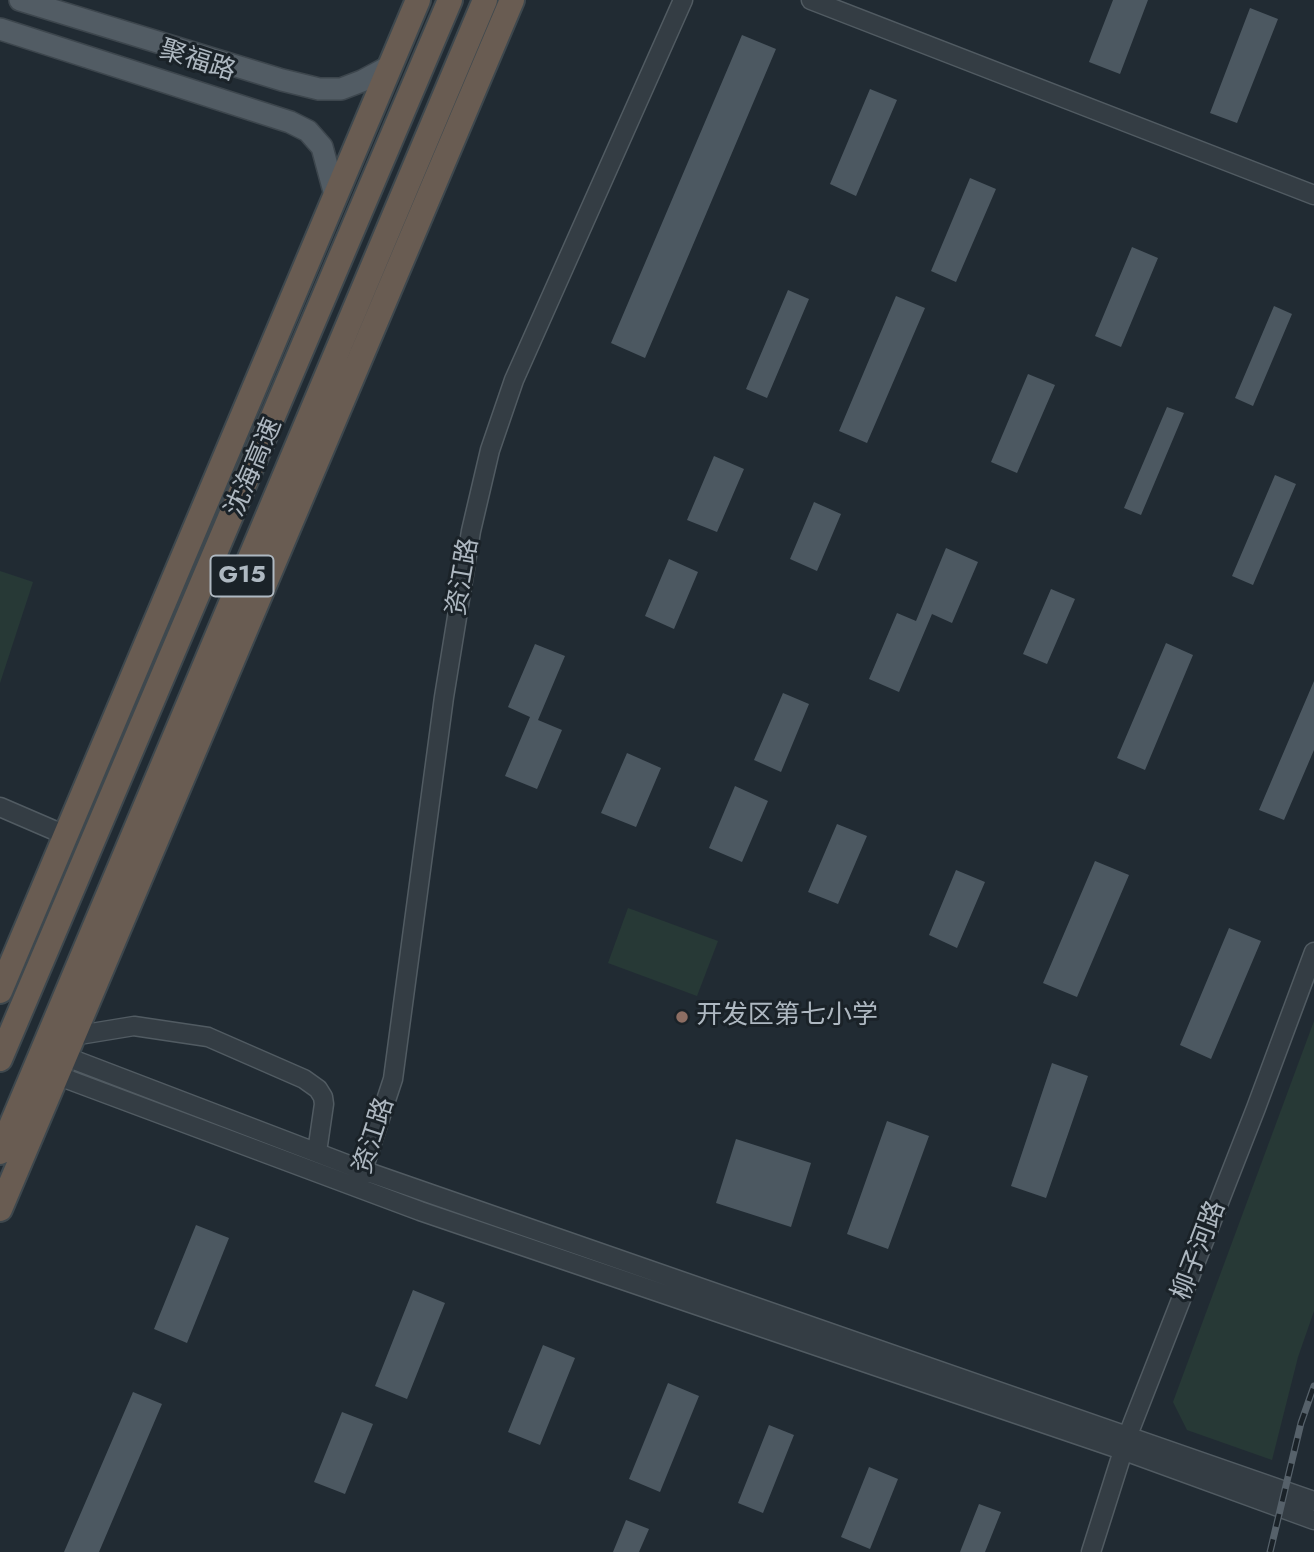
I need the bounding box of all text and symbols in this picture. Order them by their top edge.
street label: 聚福路 [155,35,239,89]
street label: 沈海高速 [220,414,290,522]
street label: 资江路 [442,536,486,618]
road number: G15 [210,556,274,596]
place label: 开发区第七小学 [696,1001,878,1033]
marker: 开发区第七小学 [674,1009,690,1025]
street label: 资江路 [348,1094,402,1178]
street label: 柳子河路 [1167,1197,1233,1305]

